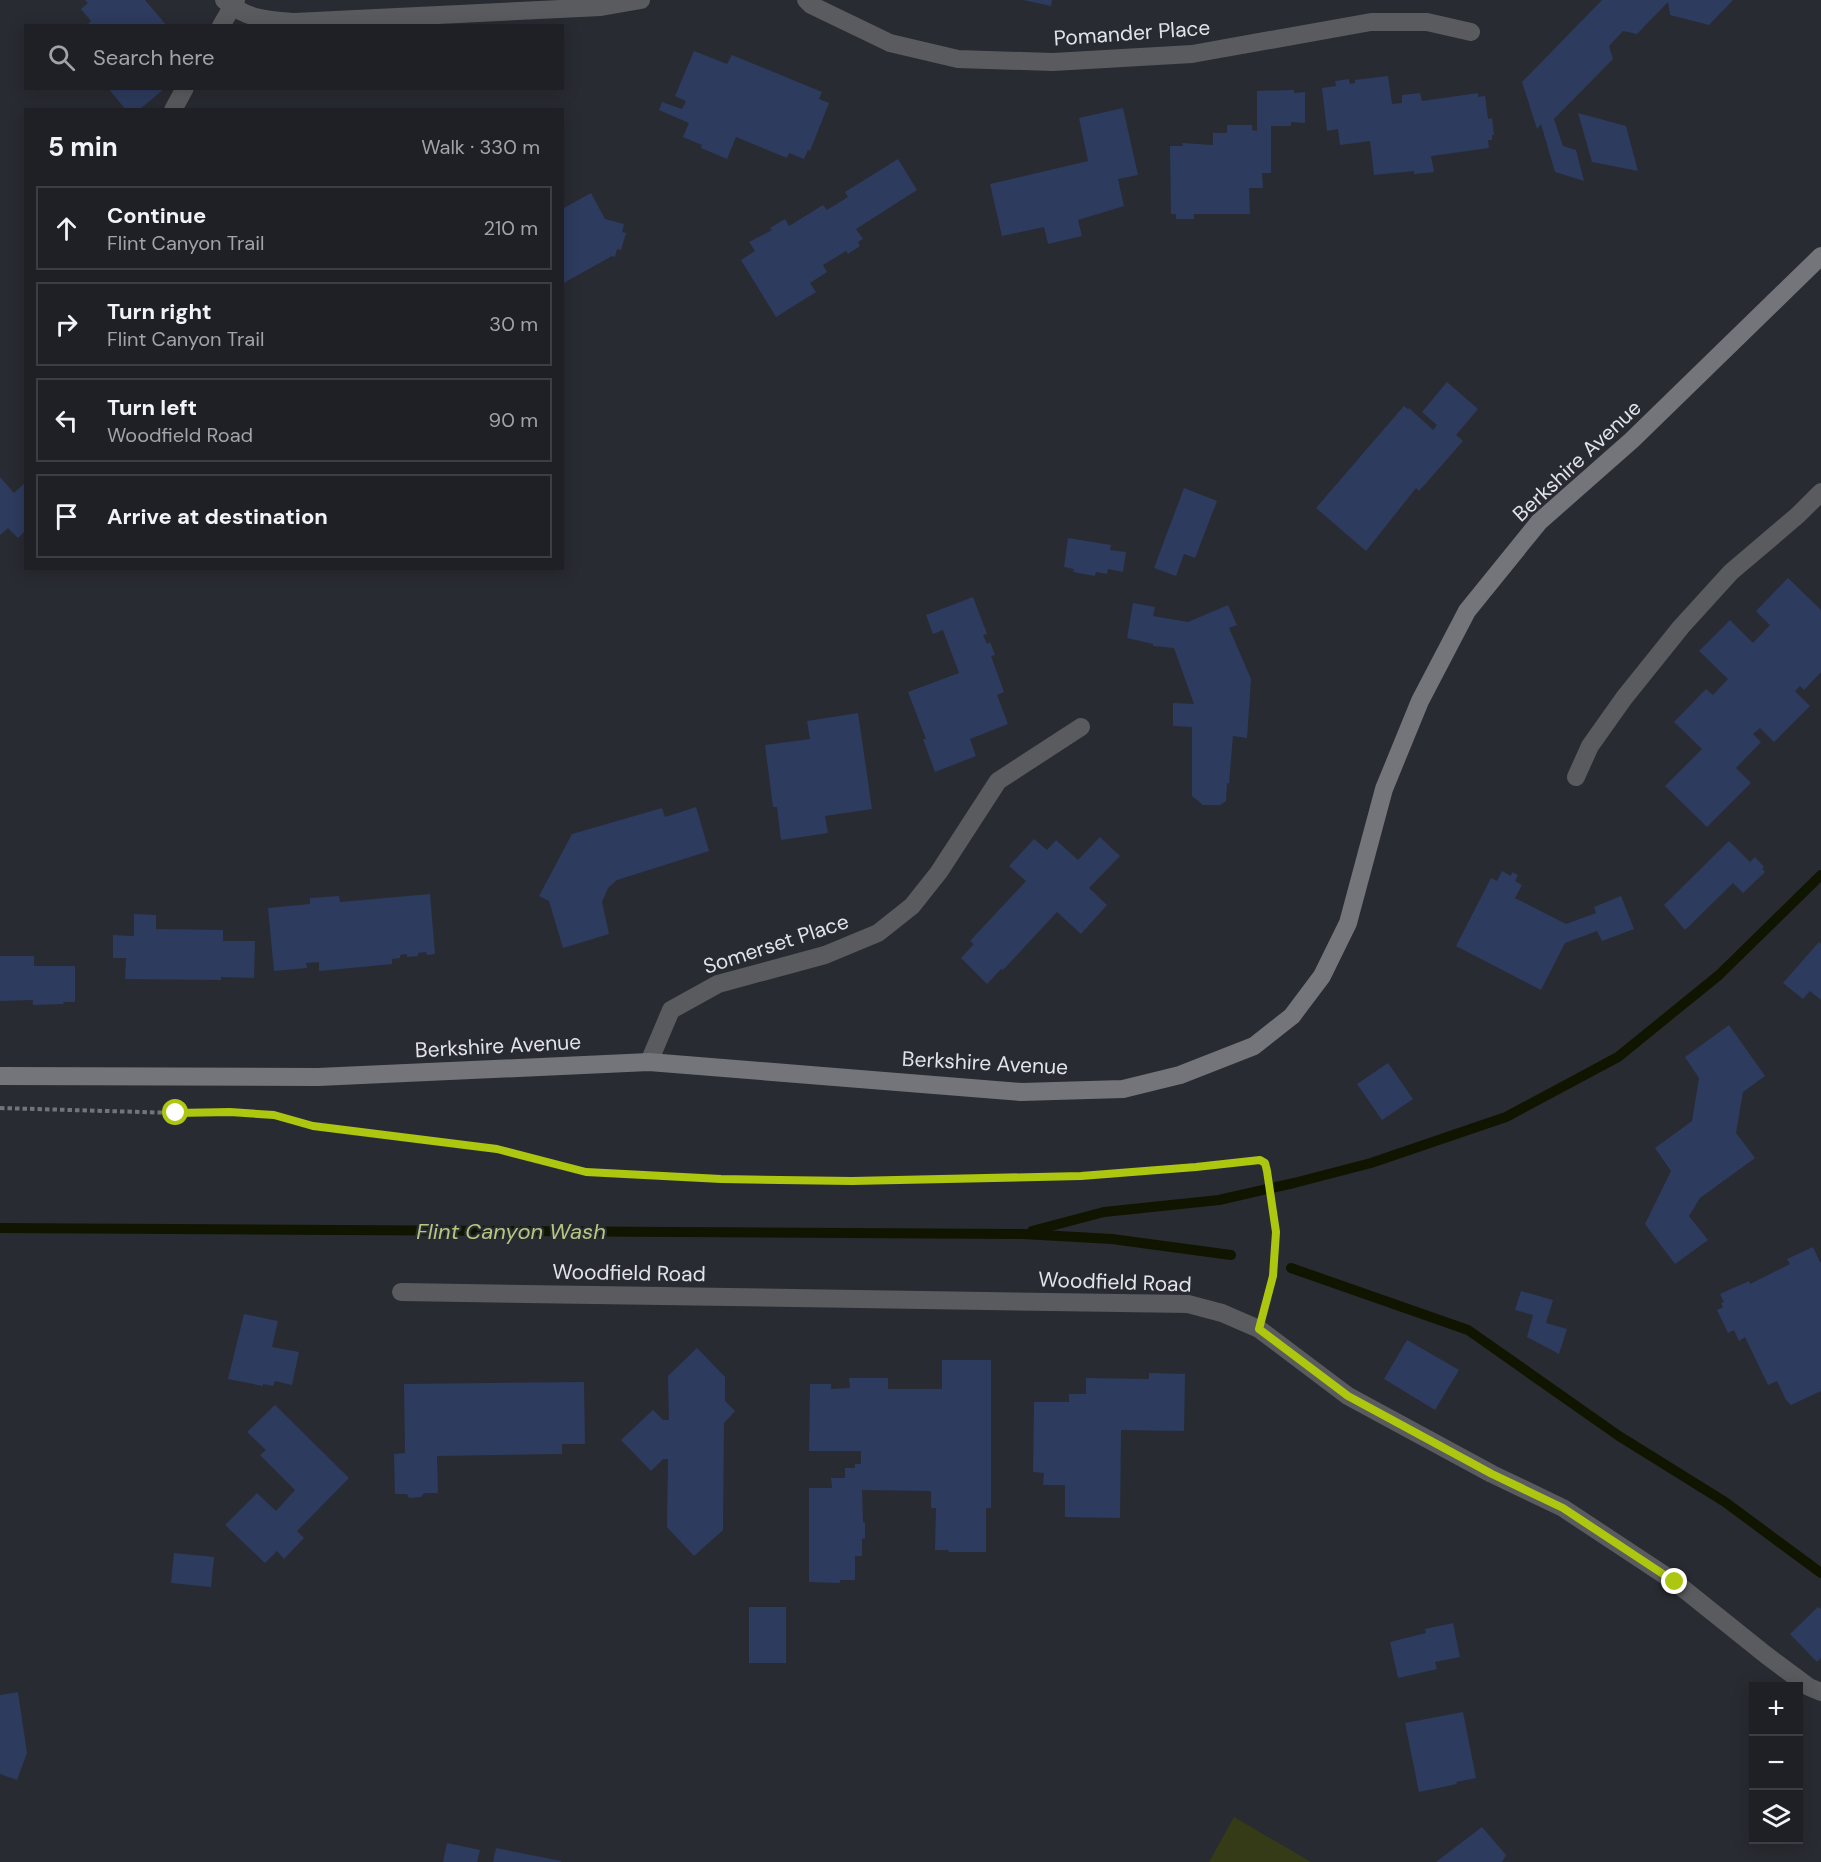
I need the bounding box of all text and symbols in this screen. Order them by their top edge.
street label: Pomander Place [1053,14,1211,52]
search box [24,24,564,90]
icon: search [45,41,78,74]
text: Search here [93,43,214,72]
text: 5 min [48,130,118,164]
text: Walk · 330 m [421,134,540,160]
text: Continue [107,201,206,230]
icon: ahead [50,212,83,245]
text: 210 m [483,215,538,241]
text: Flint Canyon Trail [107,230,264,256]
text: Turn right [107,297,212,326]
icon: right [50,308,83,341]
text: 30 m [489,311,538,337]
text: Flint Canyon Trail [107,326,264,352]
text: Turn left [107,393,197,422]
street label: Berkshire Avenue [1507,394,1647,528]
icon: left [50,404,83,437]
text: 90 m [489,407,538,433]
text: Woodfield Road [107,422,253,448]
icon: arrive [50,500,83,533]
text: Arrive at destination [107,502,328,531]
street label: Somerset Place [700,907,852,981]
street label: Berkshire Avenue [414,1028,582,1064]
street label: Berkshire Avenue [901,1045,1069,1081]
route start [162,1099,188,1125]
water label: Flint Canyon Wash [416,1217,606,1246]
street label: Woodfield Road [552,1258,706,1288]
street label: Woodfield Road [1038,1265,1192,1299]
route end [1661,1568,1687,1594]
map controls [1749,1682,1803,1844]
button: + [1749,1682,1803,1736]
button: − [1749,1736,1803,1790]
button: layers [1749,1790,1803,1844]

